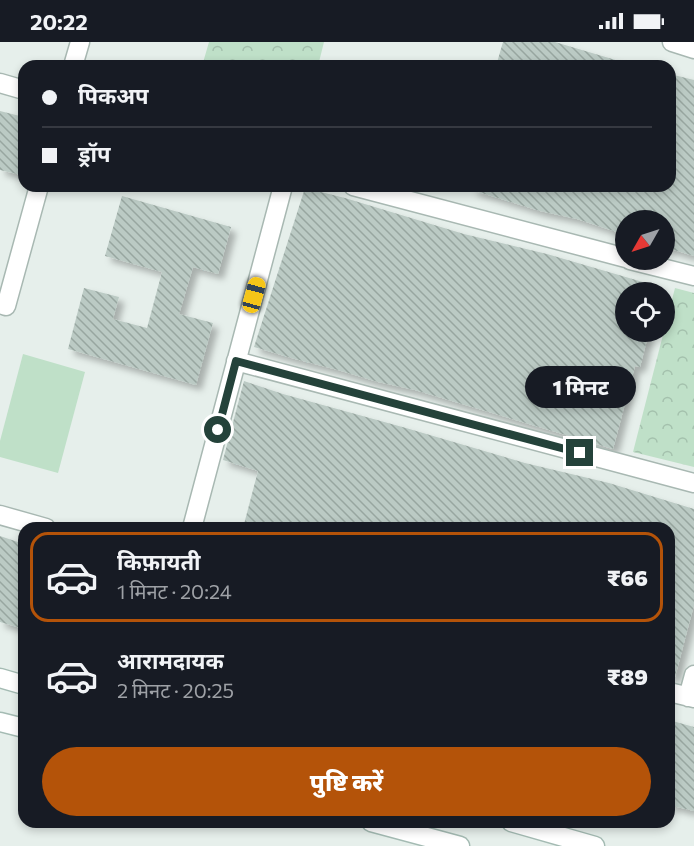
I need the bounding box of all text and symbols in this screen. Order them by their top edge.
text: 20:22 [30,8,88,35]
text: पिकअप [78,82,149,109]
text: ड्रॉप [78,140,111,167]
north arrow [615,210,675,270]
map controls [615,210,675,342]
car [241,275,267,315]
button: locate [615,282,675,342]
callout: 1 मिनट [524,366,636,408]
text: 1 मिनट [552,375,609,399]
route start [204,416,231,443]
route end [566,439,593,466]
text: किफ़ायती [117,548,201,575]
icon: car [45,550,99,604]
text: ₹66 [607,564,648,591]
text: 1 मिनट · 20:24 [117,579,232,603]
text: आरामदायक [117,647,224,674]
icon: car [45,649,99,703]
text: ₹89 [607,663,648,690]
text: 2 मिनट · 20:25 [117,678,234,702]
button: पुष्टि करें [42,747,651,816]

